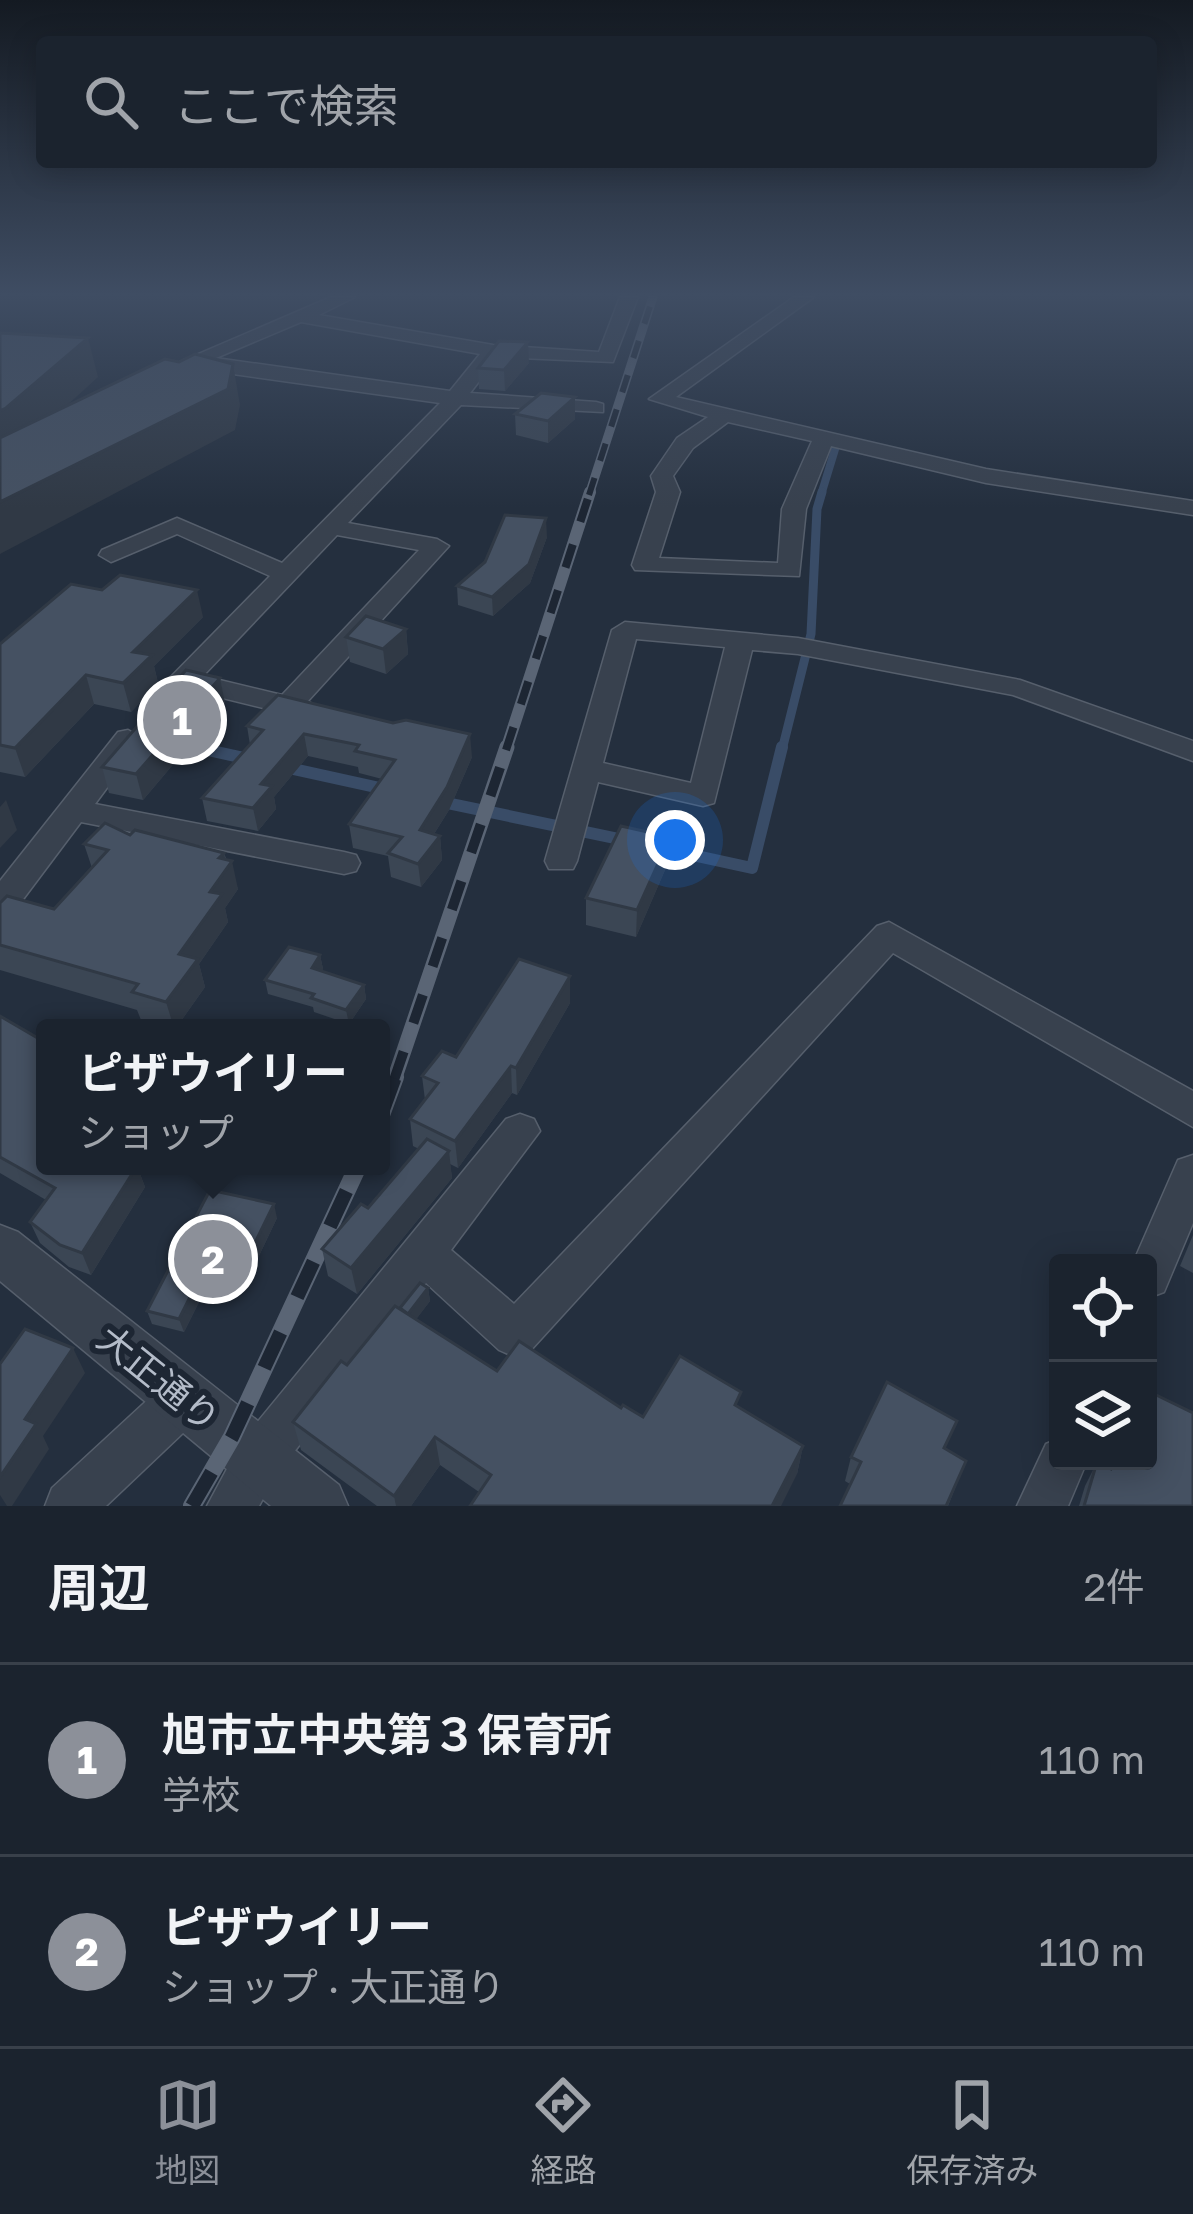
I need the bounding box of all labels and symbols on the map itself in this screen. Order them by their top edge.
pin: 1 [143,675,221,765]
your location [645,810,705,870]
pin: 2 [174,1214,252,1304]
street label: 大正通り [90,1316,228,1440]

